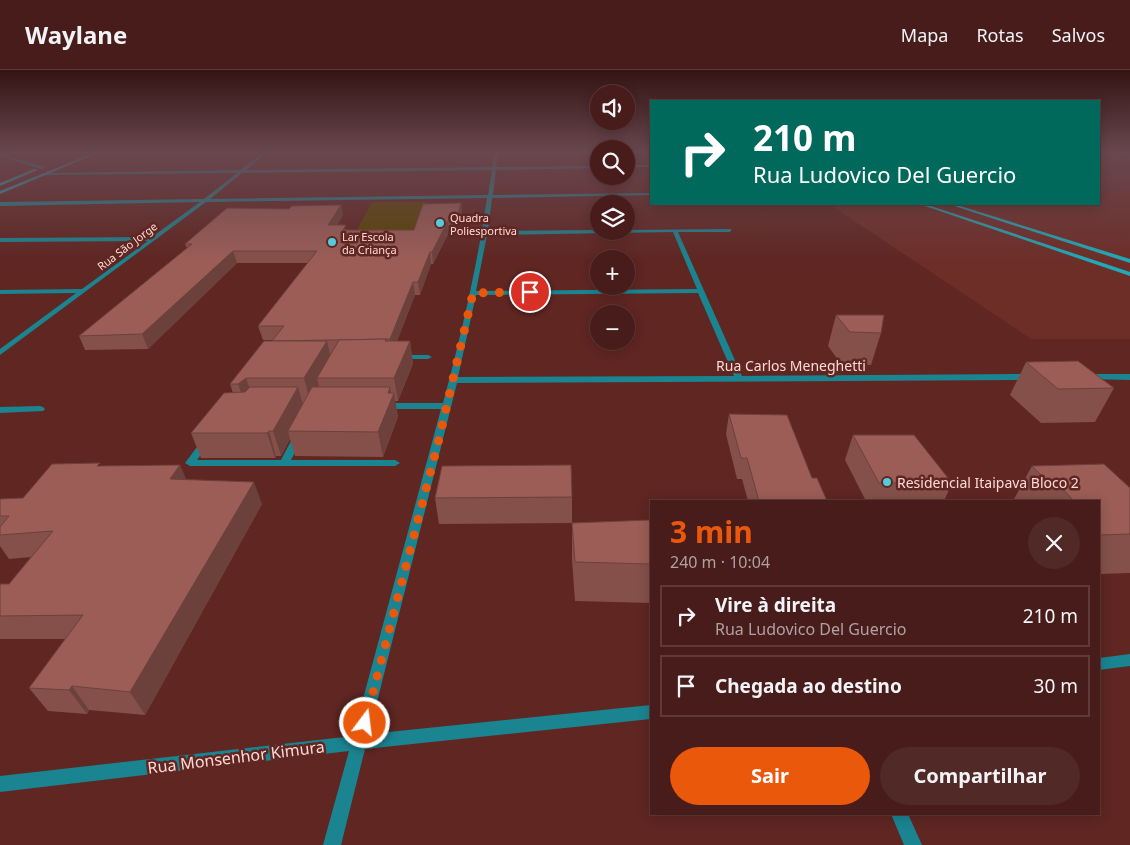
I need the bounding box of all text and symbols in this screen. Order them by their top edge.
text: Waylane [25,18,127,51]
text: Mapa [901,23,948,47]
text: Rotas [976,23,1024,47]
text: Salvos [1052,23,1105,47]
map controls [590,85,635,350]
button: sound [590,85,635,130]
text: 210 m [753,114,856,161]
icon: right [670,120,735,185]
button: search [590,140,635,185]
text: Rua Ludovico Del Guercio [753,159,1016,189]
button: layers [590,195,635,240]
place label: Quadra Poliesportiva [450,210,517,238]
marker: Quadra Poliesportiva [434,217,446,229]
street label: Rua São Jorge [94,219,160,273]
place label: Lar Escola da Criança [342,229,397,257]
marker: Lar Escola da Criança [326,236,338,248]
button: + [590,250,635,295]
pin [509,271,551,313]
icon: arrive [516,278,544,306]
button: − [590,305,635,350]
street label: Rua Carlos Meneghetti [716,356,866,375]
place label: Residencial Itaipava Bloco 2 [897,473,1079,492]
marker: Residencial Itaipava Bloco 2 [881,476,893,488]
text: 3 min [670,511,753,552]
button: close [1028,517,1080,569]
text: 240 m · 10:04 [670,551,770,573]
text: Vire à direita [715,592,836,618]
icon: right [672,602,700,630]
text: 210 m [1023,603,1078,629]
text: Rua Ludovico Del Guercio [715,618,907,640]
icon: arrive [672,672,700,700]
text: Chegada ao destino [715,673,902,699]
text: 30 m [1034,673,1078,699]
position arrow [338,696,390,748]
street label: Rua Monsenhor Kimura [146,735,326,779]
button: Sair [670,747,870,805]
button: Compartilhar [880,747,1080,805]

